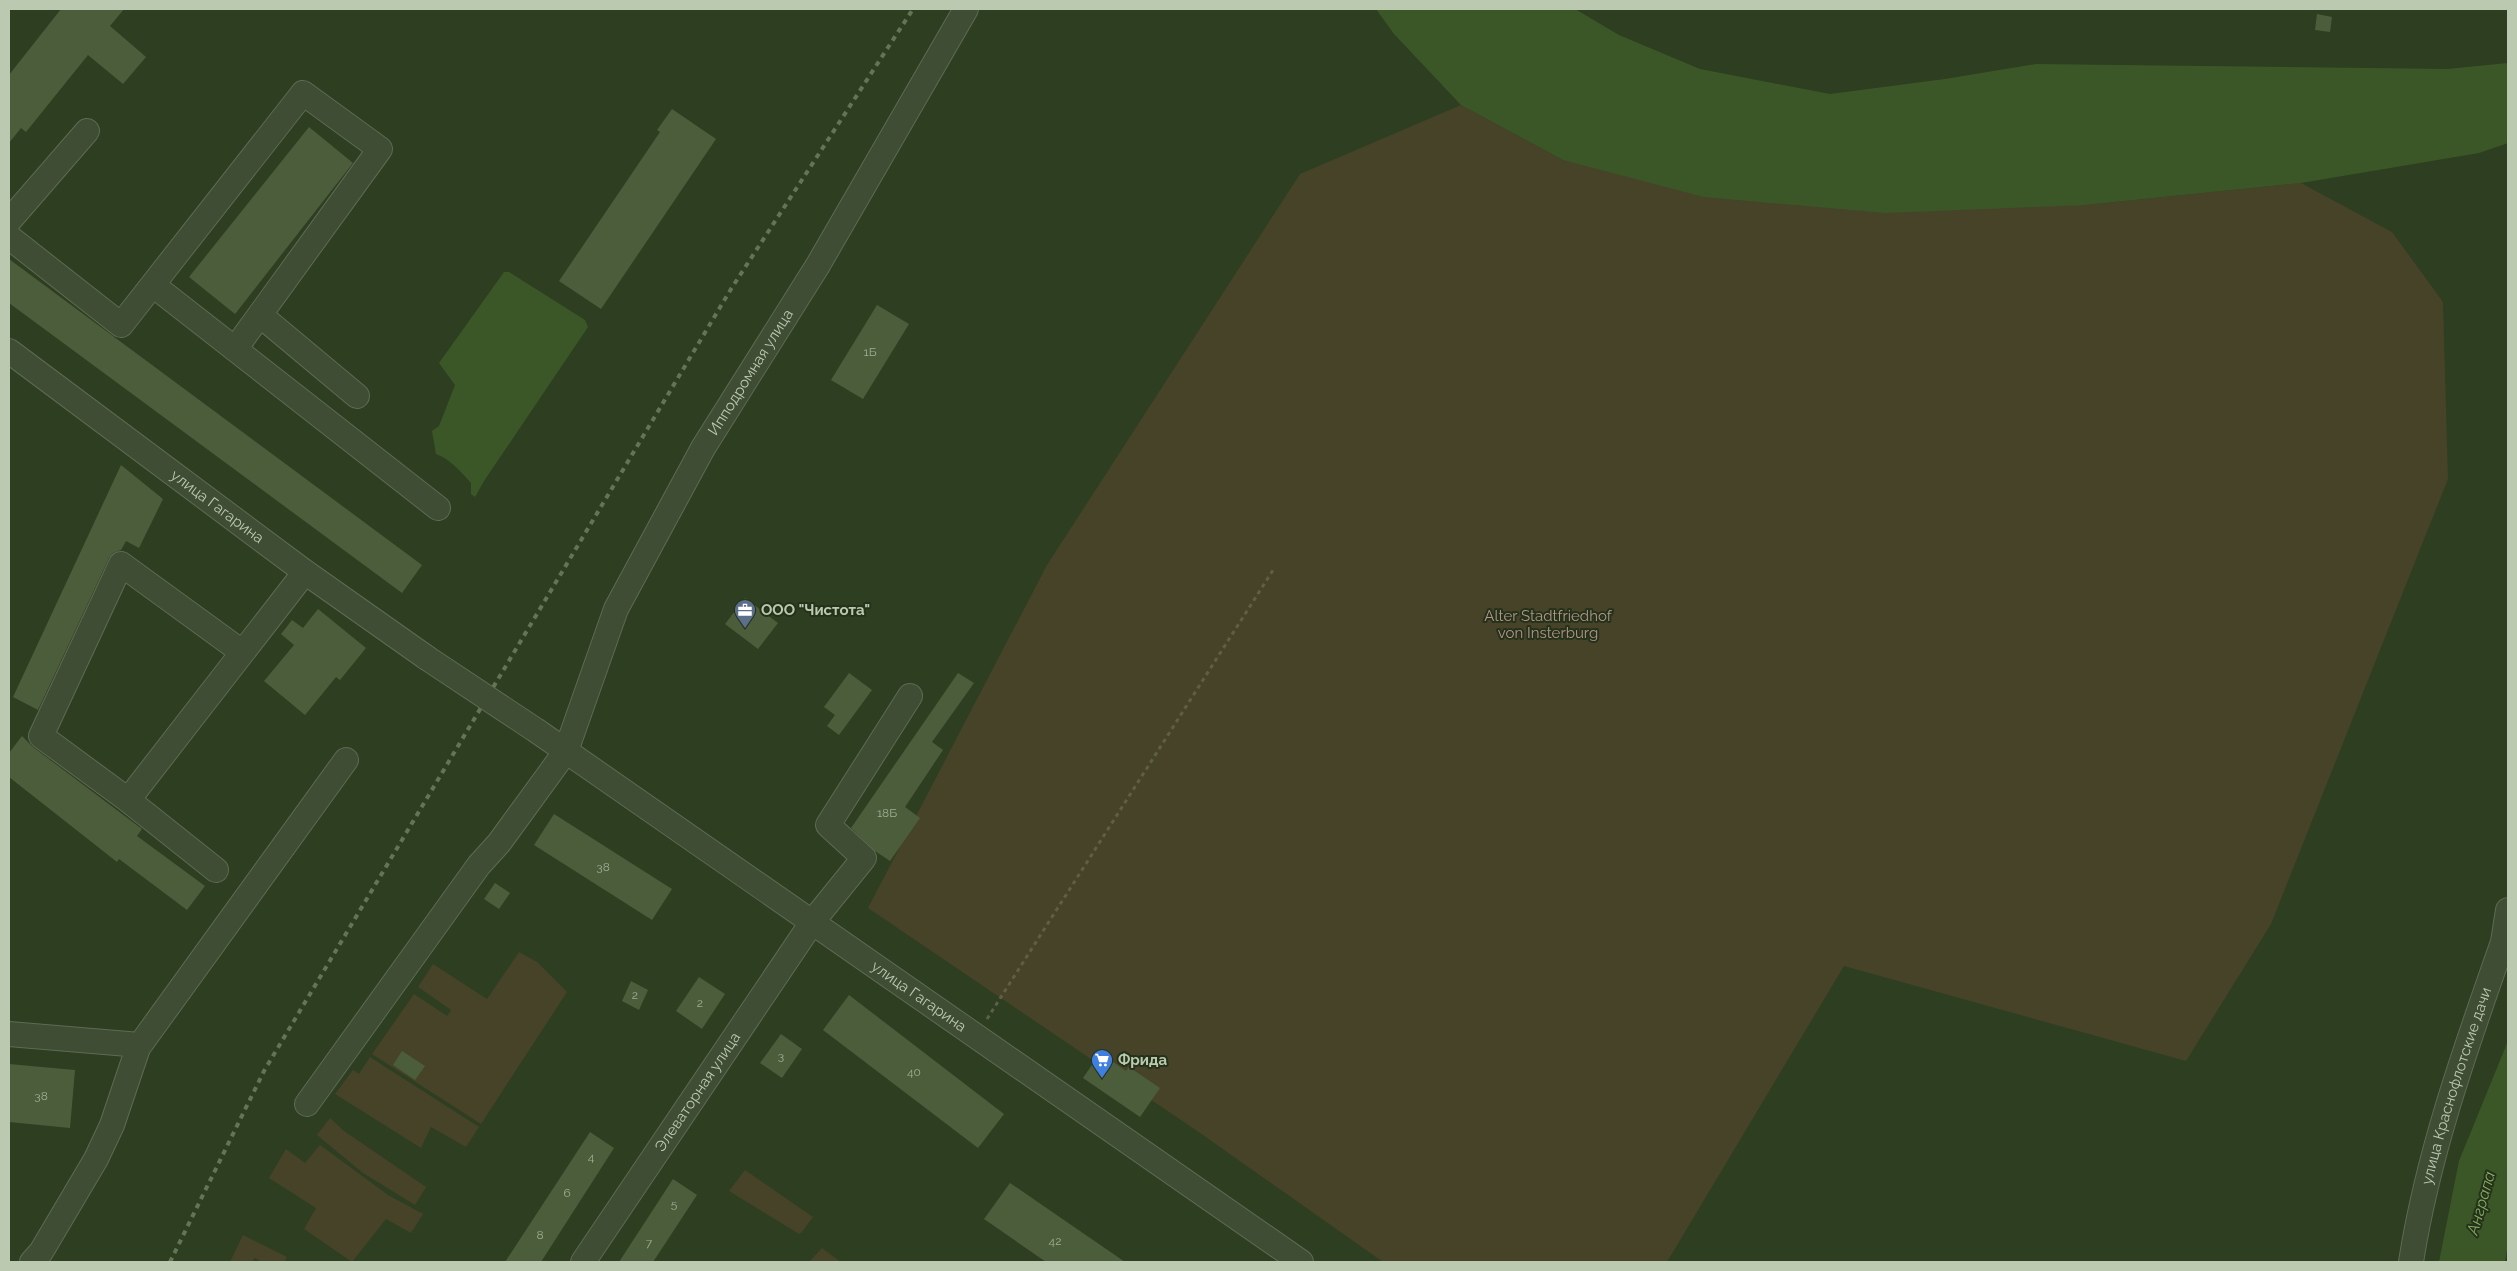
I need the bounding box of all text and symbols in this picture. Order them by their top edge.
street label: Ипподромная улица [704,306,797,439]
house number: 1Б [864,345,877,359]
street label: улица Гагарина [167,466,267,547]
office icon: ООО "Чистота" [733,598,757,629]
place label: ООО "Чистота" [761,601,870,619]
park label: Alter Stadtfriedhof von Insterburg [1484,607,1613,642]
house number: 18Б [877,806,897,820]
house number: 38 [596,860,610,874]
street label: улица Гагарина [868,957,970,1036]
street label: улица Краснофлотские дачи [2418,985,2495,1186]
house number: 2 [632,988,638,1002]
house number: 2 [697,996,703,1010]
street label: Элеваторная улица [651,1029,744,1155]
supermarket icon: Фрида [1090,1048,1114,1079]
house number: 3 [778,1049,784,1063]
place label: Фрида [1118,1051,1168,1069]
house number: 40 [907,1065,921,1079]
house number: 38 [34,1089,48,1103]
house number: 4 [588,1150,595,1164]
water label: Анграпа [2463,1169,2499,1238]
house number: 6 [563,1186,571,1200]
house number: 5 [671,1197,678,1211]
house number: 8 [536,1228,544,1242]
house number: 42 [1049,1234,1061,1248]
house number: 7 [646,1236,653,1250]

